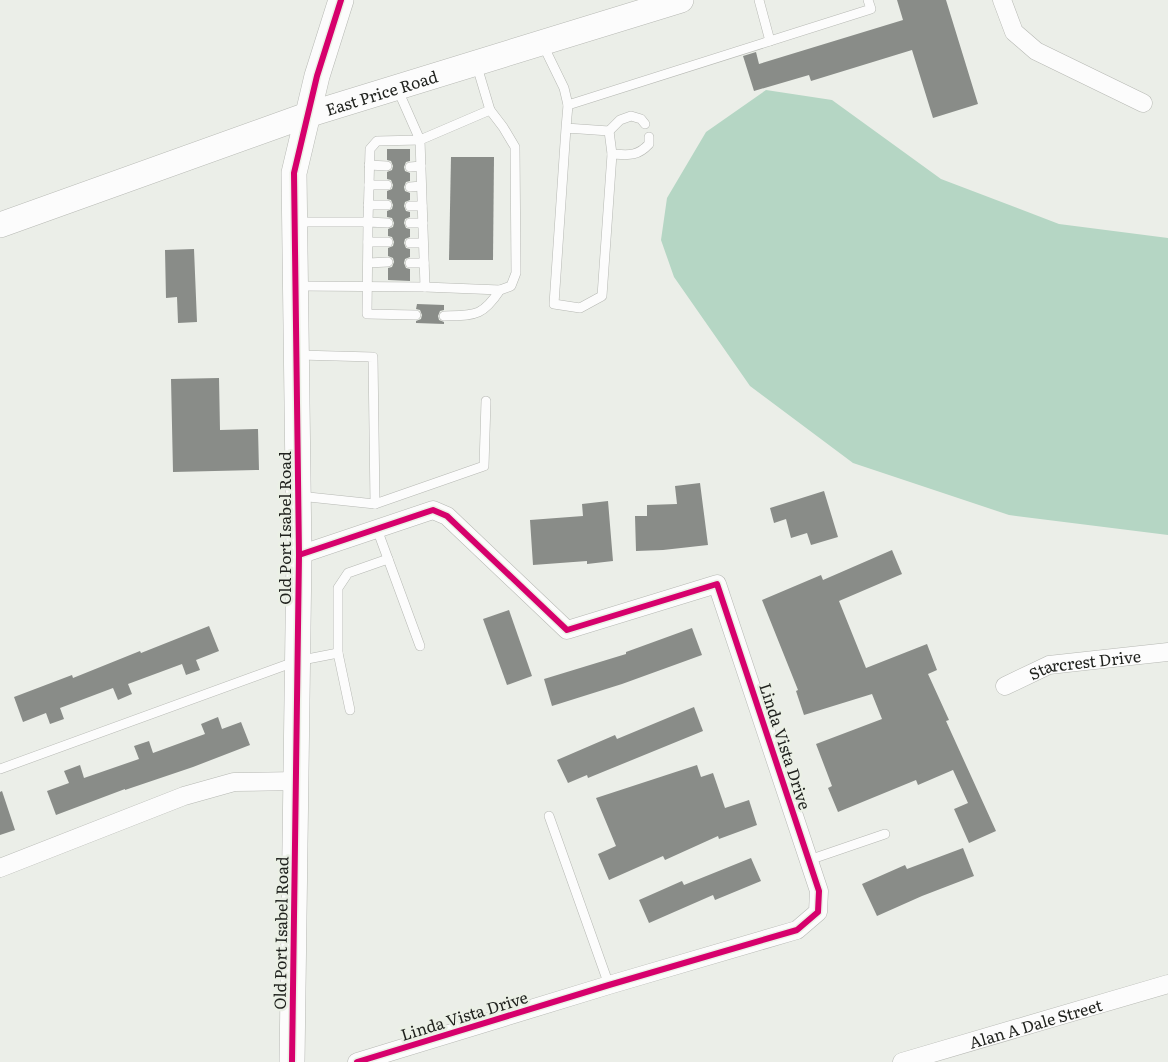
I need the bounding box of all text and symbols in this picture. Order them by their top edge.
street label: East Price Road [322,63,441,121]
street label: Old Port Isabel Road [272,451,296,605]
street label: Starcrest Drive [1024,643,1142,685]
street label: Linda Vista Drive [754,680,818,812]
street label: Old Port Isabel Road [267,856,293,1010]
street label: Linda Vista Drive [397,984,531,1046]
street label: Alan A Dale Street [966,992,1105,1054]

